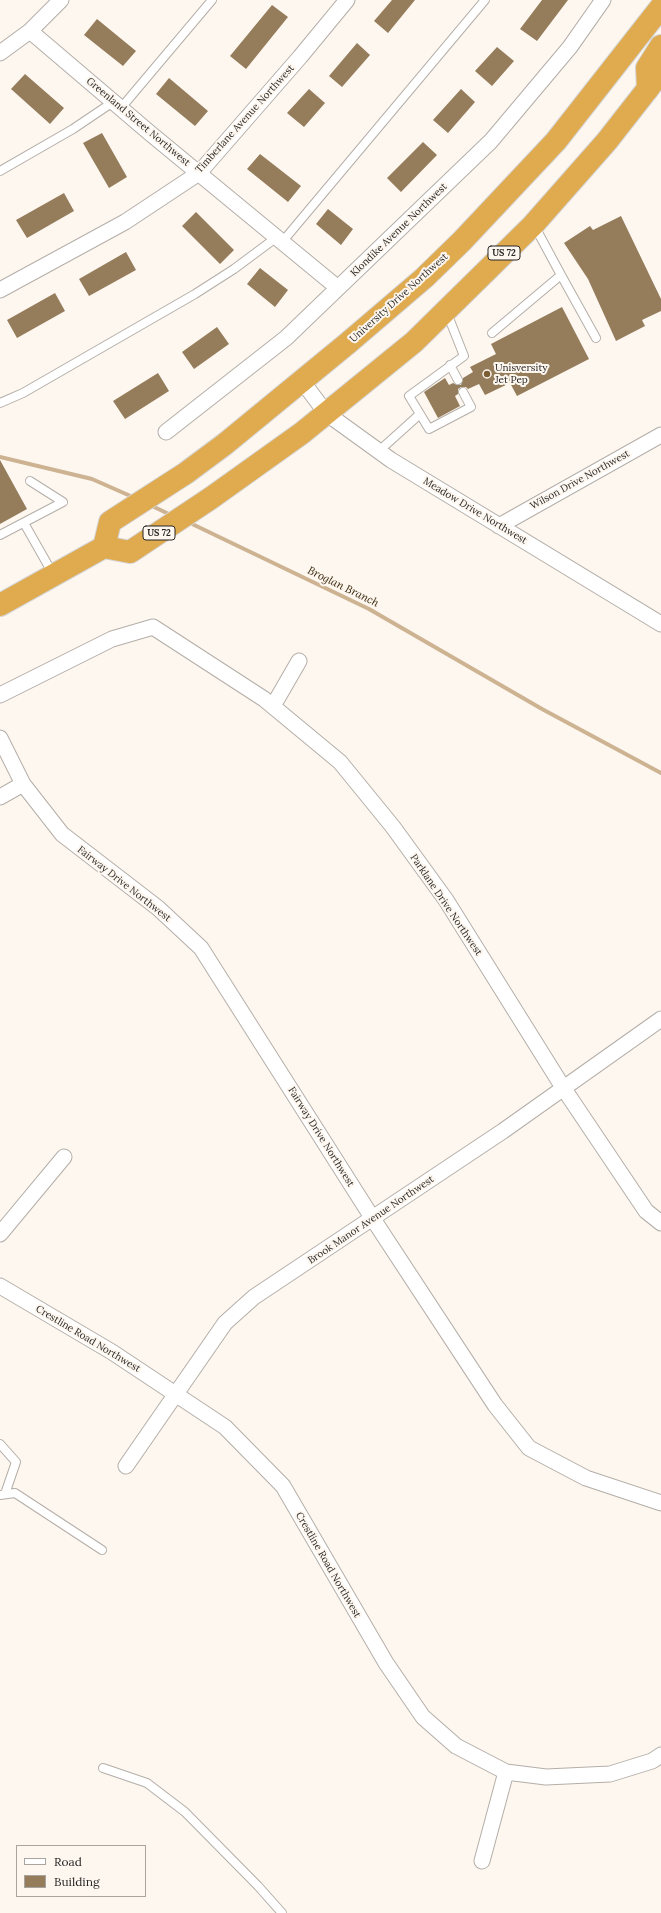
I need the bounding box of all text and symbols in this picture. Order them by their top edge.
street label: Timberlane Avenue Northwest [193,62,297,176]
street label: Greenland Street Northwest [84,75,192,169]
street label: Klondike Avenue Northwest [348,181,450,279]
road number: US 72 [488,246,520,260]
street label: University Drive Northwest [348,251,450,345]
place label: Unisversity Jet Pep [495,362,548,386]
marker: Unisversity Jet Pep [482,369,492,379]
street label: Wilson Drive Northwest [528,448,632,512]
street label: Meadow Drive Northwest [421,475,529,547]
road number: US 72 [143,526,175,540]
water label: Broglan Branch [305,564,381,610]
street label: Fairway Drive Northwest [75,844,173,924]
street label: Parklane Drive Northwest [408,852,484,958]
street label: Fairway Drive Northwest [285,1085,357,1189]
street label: Brook Manor Avenue Northwest [306,1173,436,1267]
street label: Crestline Road Northwest [33,1303,143,1375]
street label: Crestline Road Northwest [293,1510,363,1620]
legend [16,1845,146,1897]
text: Road [54,1854,82,1869]
text: Building [54,1874,100,1889]

